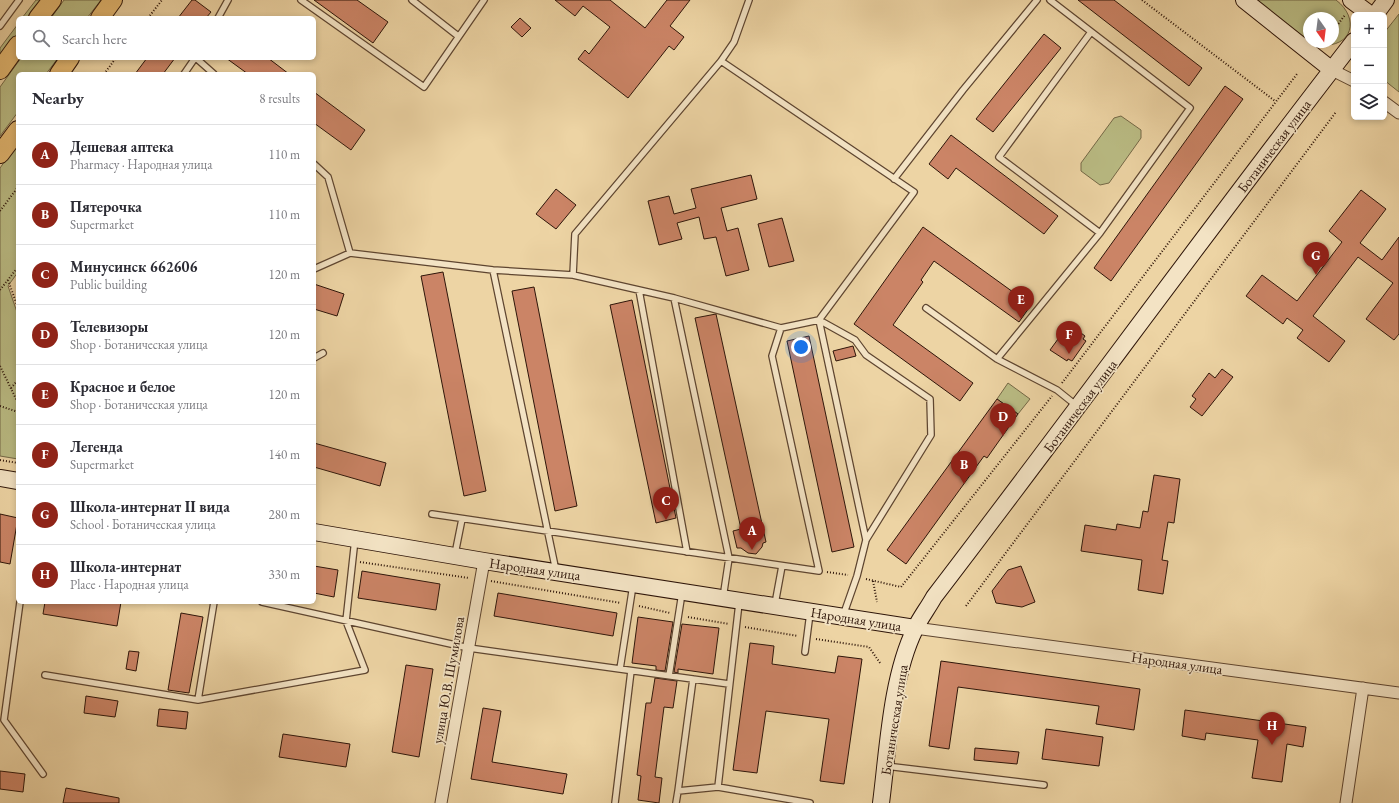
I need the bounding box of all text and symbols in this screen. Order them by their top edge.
north arrow [1303,12,1339,48]
map controls [1351,12,1387,120]
button: + [1351,12,1387,48]
search box [16,16,316,60]
icon: search [30,27,52,49]
text: Search here [62,29,127,48]
button: − [1351,48,1387,84]
button: layers [1351,84,1387,120]
text: Nearby [32,87,84,109]
text: 8 results [259,90,300,107]
street label: Ботаническая улица [1233,96,1315,196]
text: Дешевая аптека [70,137,174,156]
text: A [40,146,50,163]
text: 110 m [269,146,300,163]
text: Pharmacy · Народная улица [70,156,212,173]
text: Пятерочка [70,197,142,216]
text: B [41,206,49,223]
text: 110 m [269,206,300,223]
text: Supermarket [70,216,134,233]
pin: G [1303,242,1329,275]
text: Минусинск 662606 [70,257,197,276]
text: C [40,266,50,283]
text: 120 m [269,266,300,283]
text: Public building [70,276,147,293]
pin: E [1008,286,1034,319]
text: Телевизоры [70,317,148,336]
pin: F [1056,321,1082,354]
text: D [40,326,50,343]
text: 120 m [269,326,300,343]
text: Shop · Ботаническая улица [70,336,208,353]
your location [791,337,811,357]
street label: Ботаническая улица [1039,356,1121,456]
text: Красное и белое [70,377,175,396]
text: E [41,386,49,403]
text: 120 m [269,386,300,403]
text: Shop · Ботаническая улица [70,396,208,413]
pin: D [990,403,1016,436]
text: Легенда [70,437,123,456]
text: F [41,446,49,463]
text: 140 m [269,446,300,463]
pin: B [951,451,977,484]
text: Supermarket [70,456,134,473]
pin: C [653,487,679,520]
text: Школа-интернат II вида [70,497,230,516]
text: G [40,506,50,523]
text: 280 m [269,506,300,523]
text: School · Ботаническая улица [70,516,216,533]
pin: A [739,517,765,550]
street label: Народная улица [488,554,582,584]
text: Школа-интернат [70,557,181,576]
text: H [40,566,50,583]
text: 330 m [269,566,300,583]
text: Place · Народная улица [70,576,189,593]
street label: Народная улица [809,603,903,635]
street label: улица Ю.В. Шумилова [428,615,468,745]
street label: Народная улица [1130,648,1224,678]
street label: Ботаническая улица [876,663,912,777]
pin: H [1259,712,1285,745]

